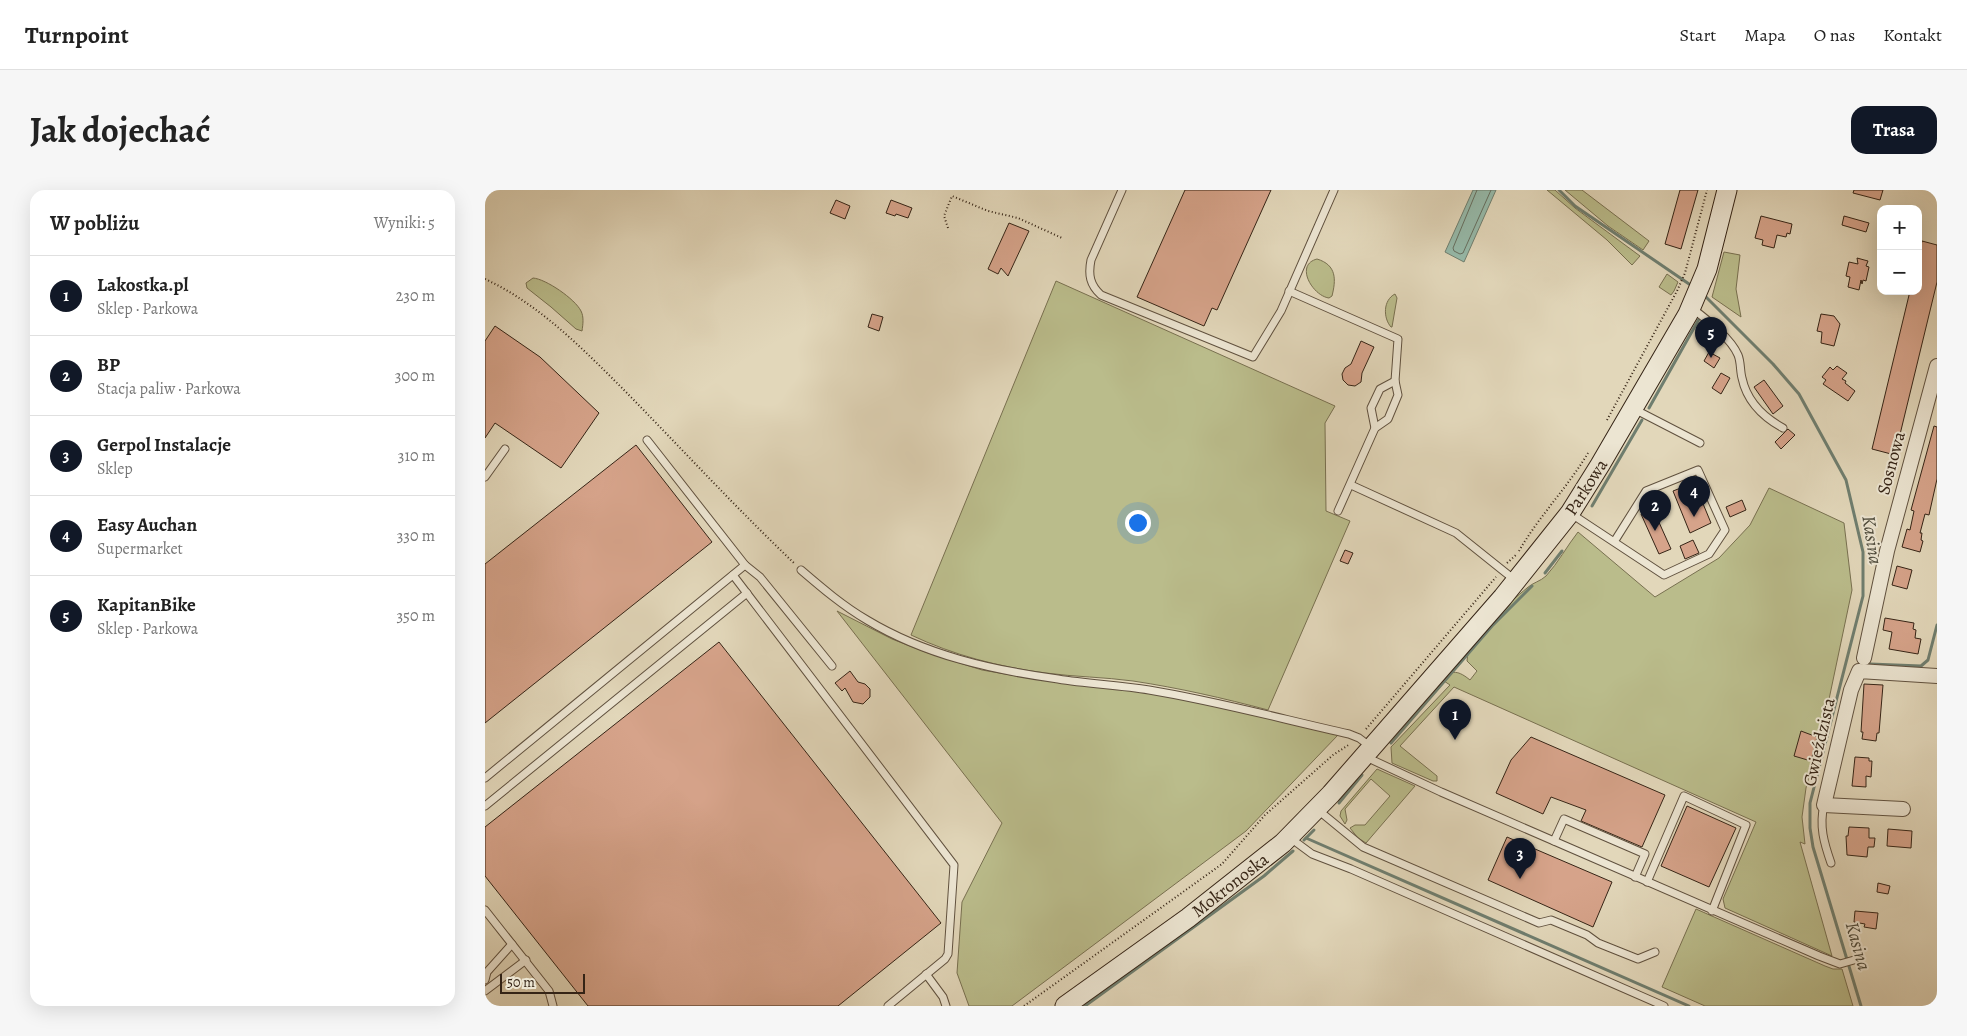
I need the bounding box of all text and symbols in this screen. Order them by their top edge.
text: Turnpoint [25,19,129,51]
text: Start [1680,23,1716,47]
text: Mapa [1744,23,1786,47]
text: O nas [1814,23,1855,47]
text: Kontakt [1883,23,1942,47]
text: Jak dojechać [30,106,210,154]
button: Trasa [1851,106,1937,154]
map controls [1877,205,1922,295]
button: + [1877,205,1922,250]
text: W pobliżu [50,209,139,237]
text: Wyniki: 5 [374,212,435,234]
button: − [1877,250,1922,295]
text: Lakostka.pl [97,272,188,298]
text: 1 [63,285,69,307]
text: 230 m [396,285,435,307]
text: Sklep · Parkowa [97,298,198,320]
pin: 5 [1695,317,1727,358]
text: BP [97,352,120,378]
text: 2 [62,365,70,387]
text: 300 m [395,365,435,387]
text: Stacja paliw · Parkowa [97,378,241,400]
street label: Sosnowa [1871,428,1911,497]
text: Gerpol Instalacje [97,432,231,458]
text: 3 [63,445,69,467]
text: 310 m [398,445,435,467]
street label: Parkowa [1559,454,1614,520]
text: Sklep [97,458,133,480]
pin: 4 [1678,476,1710,517]
pin: 2 [1639,490,1671,531]
your location [1125,510,1151,536]
text: Easy Auchan [97,512,197,538]
water label: Kasina [1855,514,1889,567]
text: 4 [62,525,70,547]
text: 330 m [397,525,435,547]
text: Supermarket [97,538,183,560]
text: KapitanBike [97,592,196,618]
text: 5 [63,605,69,627]
text: 350 m [396,605,435,627]
text: Sklep · Parkowa [97,618,198,640]
street label: Gwieździsta [1797,695,1841,789]
pin: 1 [1439,699,1471,740]
pin: 3 [1504,838,1536,879]
street label: Mokronoska [1187,847,1274,923]
water label: Kasina [1839,919,1877,973]
scale bar [500,971,585,994]
text: 50 m [507,973,535,992]

